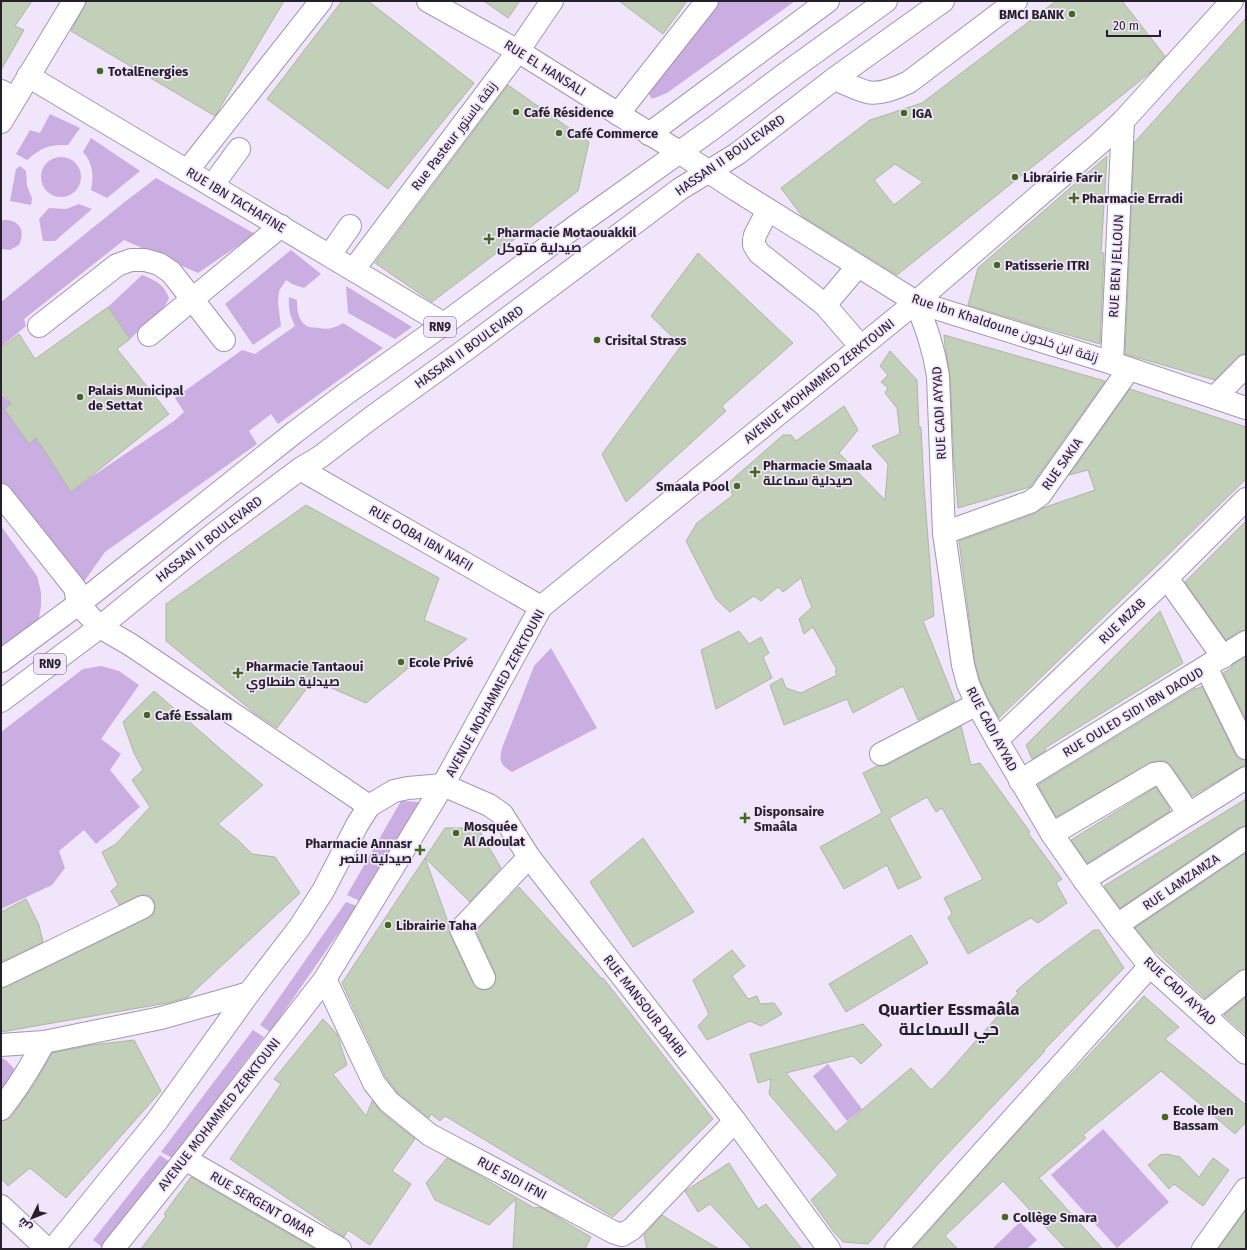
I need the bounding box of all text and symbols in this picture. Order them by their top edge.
place label: BMCI BANK [999,7,1065,22]
marker: BMCI BANK [1067,9,1077,19]
scale bar [1107,12,1160,38]
text: 20 m [1113,19,1139,33]
street label: RUE EL HANSALI [501,37,589,99]
place label: TotalEnergies [108,64,189,79]
marker: TotalEnergies [95,66,105,76]
street label: Rue Pasteur زنقة باستور [408,79,500,193]
place label: Café Résidence [524,105,614,120]
place label: IGA [912,106,932,121]
marker: Café Résidence [511,107,521,117]
marker: IGA [899,108,909,118]
street label: HASSAN II BOULEVARD [672,111,788,199]
place label: Café Commerce [567,126,658,141]
marker: Café Commerce [554,128,564,138]
street label: RUE IBN TACHAFINE [183,164,289,236]
place label: Librairie Farir [1023,170,1103,185]
marker: Librairie Farir [1010,172,1020,182]
place label: Pharmacie Erradi [1082,191,1183,206]
marker: Pharmacie Erradi [1069,193,1079,203]
street label: RUE BEN JELLOUN [1106,214,1126,318]
place label: Pharmacie Motaouakkil صيدلية متوكل [497,225,637,256]
marker: Pharmacie Motaouakkil صيدلية متوكل [484,234,494,244]
place label: Patisserie ITRI [1005,258,1089,273]
marker: Patisserie ITRI [992,260,1002,270]
street label: Rue Ibn Khaldoune زنقة ابن خلدون [910,291,1100,365]
street label: HASSAN II BOULEVARD [412,302,526,392]
street label: AVENUE MOHAMMED ZERKTOUNI [741,316,897,446]
road number: RN9 [424,317,456,337]
place label: Crisital Strass [605,333,687,348]
marker: Crisital Strass [592,335,602,345]
street label: RUE CADI AYYAD [929,366,949,460]
place label: Palais Municipal de Settat [88,383,183,413]
marker: Palais Municipal de Settat [75,392,85,402]
street label: RUE SAKIA [1039,435,1086,493]
place label: Pharmacie Smaala صيدلية سماعلة [763,458,872,488]
marker: Pharmacie Smaala صيدلية سماعلة [750,467,760,477]
place label: Smaala Pool [656,479,729,494]
marker: Smaala Pool [732,481,742,491]
street label: HASSAN II BOULEVARD [153,493,265,585]
street label: RUE OQBA IBN NAFII [366,502,476,574]
street label: RUE MZAB [1096,595,1149,647]
street label: AVENUE MOHAMMED ZERKTOUNI [443,607,547,779]
road number: RN9 [34,654,66,674]
place label: Ecole Privé [409,655,473,670]
marker: Ecole Privé [396,657,406,667]
place label: Pharmacie Tantaoui صيدلية طنطاوي [246,659,364,693]
street label: RUE OULED SIDI IBN DAOUD [1060,664,1206,760]
marker: Pharmacie Tantaoui صيدلية طنطاوي [233,668,243,678]
street label: RUE CADI AYYAD [963,684,1021,774]
place label: Café Essalam [155,708,232,723]
marker: Café Essalam [142,710,152,720]
place label: Disponsaire Smaâla [754,804,824,834]
marker: Disponsaire Smaâla [739,812,751,824]
place label: Mosquée Al Adoulat [463,819,526,849]
marker: Mosquée Al Adoulat [451,828,461,838]
place label: Pharmacie Annasr صيدلية النصر [305,836,413,866]
marker: Pharmacie Annasr صيدلية النصر [415,845,425,855]
street label: RUE LAMZAMZA [1140,850,1223,913]
place label: Librairie Taha [396,918,477,933]
marker: Librairie Taha [383,920,393,930]
street label: RUE MANSOUR DAHBI [600,952,690,1060]
street label: RUE CADI AYYAD [1141,954,1219,1028]
district label: Quartier Essmaâla حي السماعلة [878,999,1020,1043]
street label: AVENUE MOHAMMED ZERKTOUNI [155,1035,283,1193]
place label: Ecole Iben Bassam [1173,1103,1233,1133]
marker: Ecole Iben Bassam [1160,1112,1170,1122]
street label: RUE SIDI IFNI [475,1153,549,1203]
street label: RUE SERGENT OMAR [208,1168,317,1240]
north arrow [12,1198,52,1238]
place label: Collège Smara [1013,1210,1097,1225]
marker: Collège Smara [1000,1212,1010,1222]
text: ش [15,1215,35,1234]

